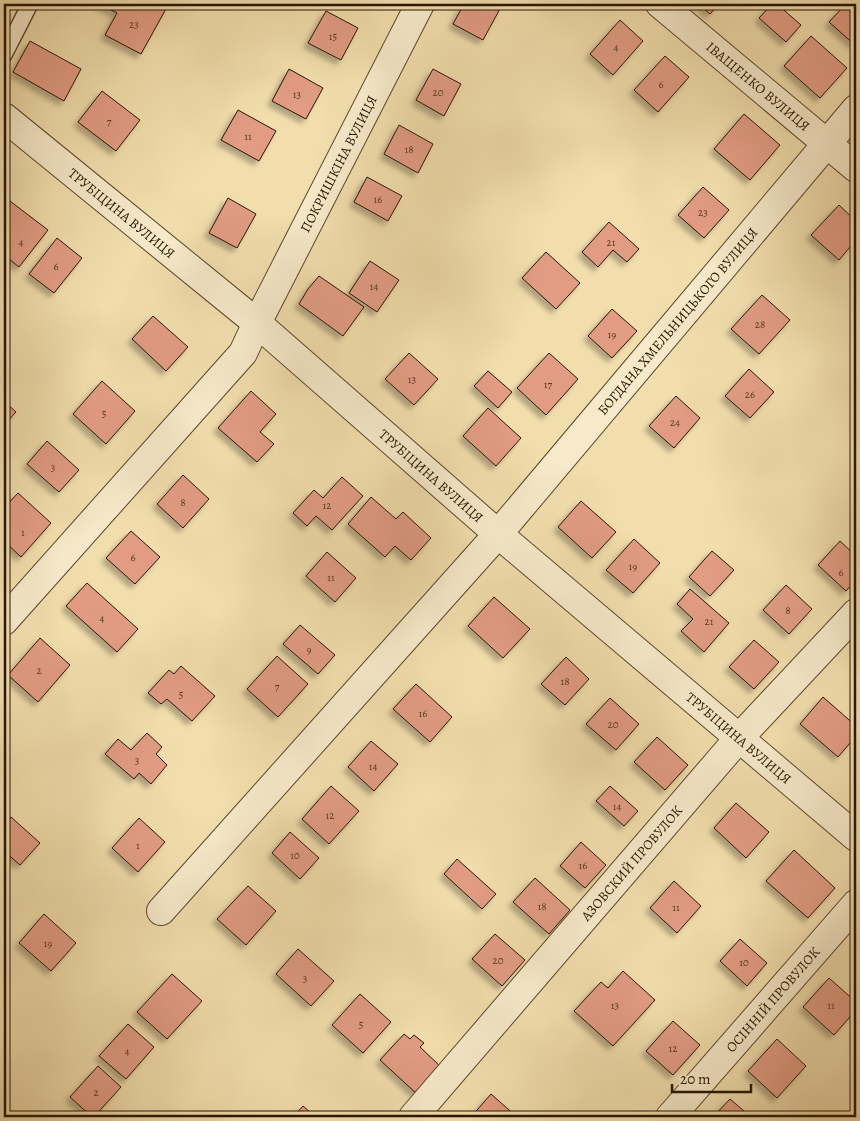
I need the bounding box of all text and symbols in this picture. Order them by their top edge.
house number: 23 [129,17,139,32]
house number: 15 [329,29,338,44]
street label: ІВАЩЕНКО ВУЛИЦЯ [702,37,814,136]
house number: 4 [614,40,619,55]
house number: 6 [658,77,664,92]
house number: 20 [432,85,444,100]
house number: 13 [293,87,301,102]
street label: ПОКРИШКІНА ВУЛИЦЯ [296,92,382,236]
house number: 7 [107,114,112,129]
house number: 11 [244,129,252,144]
house number: 18 [404,142,414,157]
street label: ТРУБІЦИНА ВУЛИЦЯ [64,164,179,263]
house number: 16 [374,192,382,207]
house number: 23 [698,205,708,220]
street label: БОГДАНА ХМЕЛЬНИЦЬКОГО ВУЛИЦЯ [593,224,762,419]
house number: 4 [19,235,24,250]
house number: 21 [607,235,616,250]
house number: 6 [53,259,59,274]
house number: 14 [370,279,378,294]
house number: 28 [755,317,765,332]
house number: 19 [608,327,616,342]
house number: 13 [408,372,416,387]
house number: 17 [544,377,553,392]
house number: 26 [745,387,755,402]
house number: 5 [102,406,107,421]
house number: 24 [670,415,680,430]
street label: ТРУБІЦИНА ВУЛИЦЯ [375,425,487,527]
house number: 3 [51,460,55,475]
house number: 8 [180,495,186,510]
house number: 12 [323,498,332,513]
house number: 1 [21,525,25,540]
house number: 6 [130,550,136,565]
house number: 19 [629,559,637,574]
house number: 6 [838,565,844,580]
house number: 11 [327,570,335,585]
house number: 8 [785,603,791,618]
house number: 4 [100,611,105,626]
house number: 21 [705,614,714,629]
house number: 9 [306,642,312,657]
house number: 2 [36,663,42,678]
house number: 18 [560,674,570,689]
house number: 7 [275,679,280,694]
house number: 5 [179,687,184,702]
street label: ТРУБІЦИНА ВУЛИЦЯ [682,688,795,788]
house number: 16 [419,706,427,721]
house number: 20 [607,717,619,732]
house number: 3 [135,753,139,768]
house number: 14 [369,759,377,774]
house number: 14 [613,799,621,814]
street label: АЗОВСКИЙ ПРОВУЛОК [576,802,687,926]
house number: 12 [326,808,335,823]
house number: 1 [136,838,140,853]
house number: 10 [290,848,300,863]
house number: 16 [579,858,587,873]
house number: 18 [537,899,547,914]
house number: 11 [672,900,680,915]
house number: 19 [44,936,52,951]
street label: ОСІННІЙ ПРОВУЛОК [722,943,824,1057]
house number: 20 [492,953,504,968]
house number: 10 [739,955,749,970]
house number: 3 [303,971,307,986]
house number: 13 [611,998,619,1013]
house number: 11 [827,998,835,1013]
house number: 5 [359,1017,364,1032]
house number: 12 [669,1041,678,1056]
house number: 4 [125,1044,130,1059]
scale bar [672,1061,751,1093]
text: 20 m [680,1069,711,1089]
house number: 2 [93,1085,99,1100]

